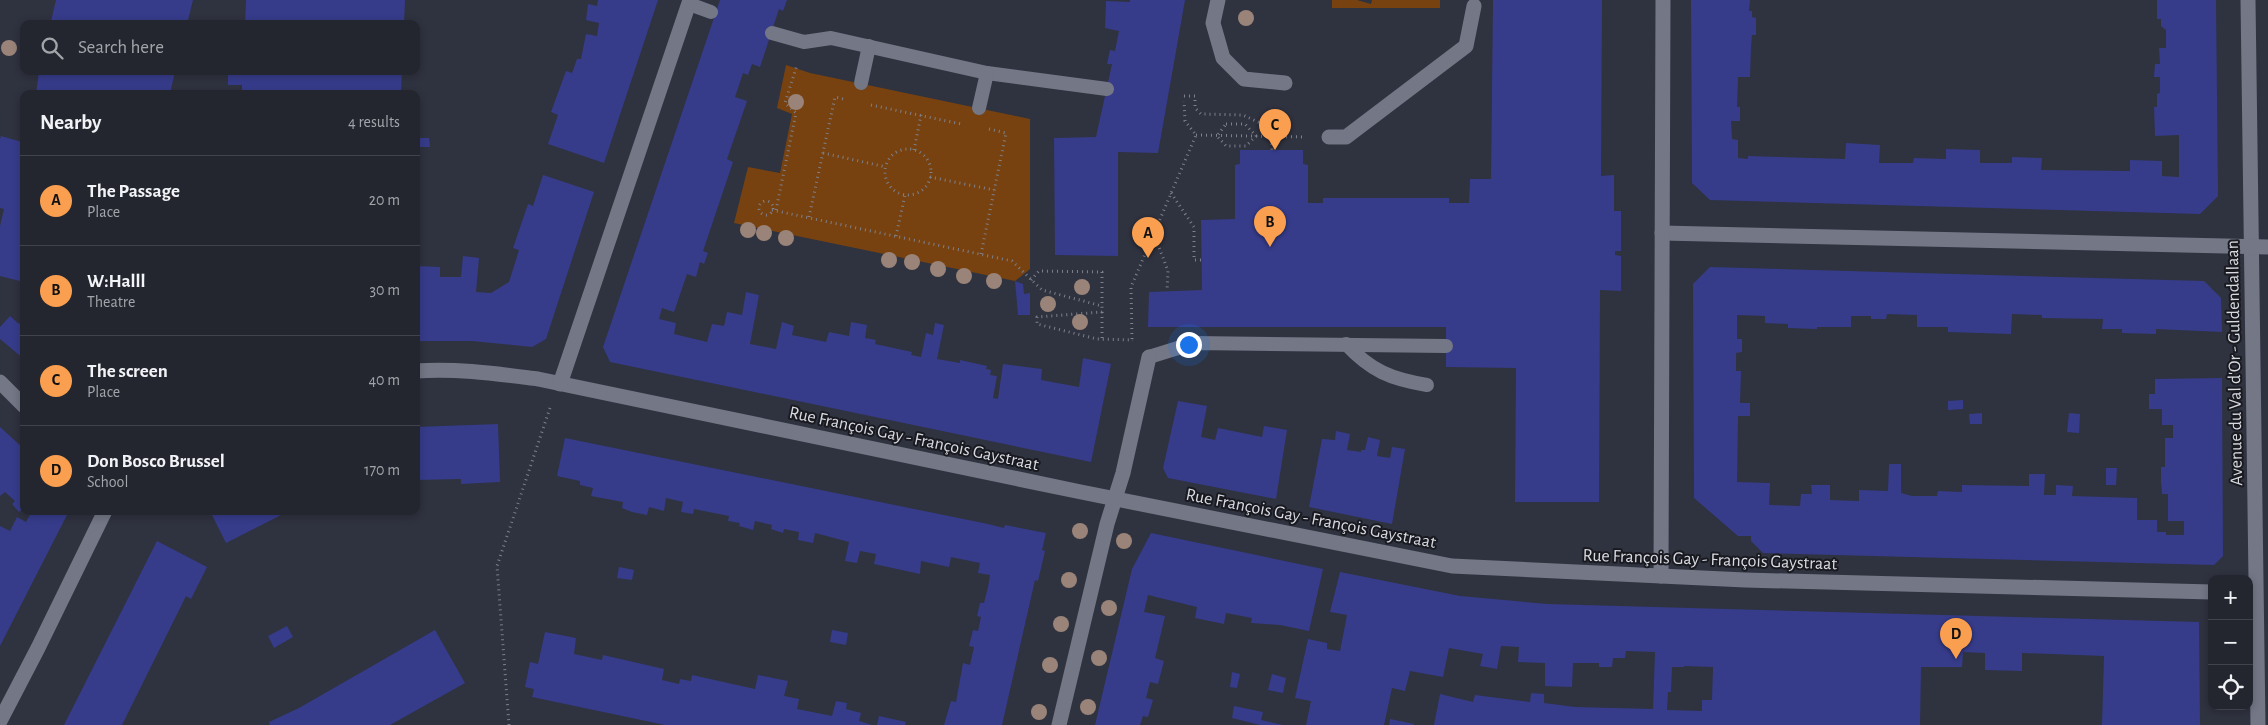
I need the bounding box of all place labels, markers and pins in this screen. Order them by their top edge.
pin: C [1259,109,1291,150]
pin: B [1254,206,1286,247]
pin: A [1132,217,1164,258]
pin: D [1940,618,1972,659]

